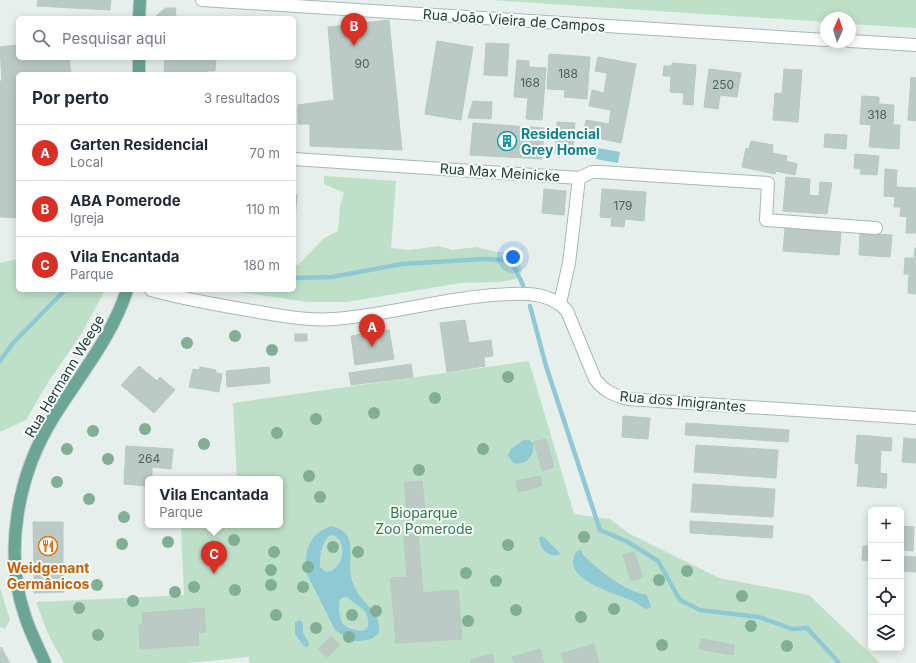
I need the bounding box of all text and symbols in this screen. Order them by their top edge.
street label: Rua João Vieira de Campos [422,5,606,35]
north arrow [820,12,856,48]
pin: B [341,13,367,46]
search box [16,16,296,60]
icon: search [30,27,52,49]
text: Pesquisar aqui [62,29,166,48]
house number: 90 [354,56,370,71]
house number: 188 [558,66,578,81]
house number: 168 [520,75,540,90]
house number: 250 [712,77,734,92]
text: Por perto [32,88,109,108]
text: 3 resultados [204,90,280,106]
house number: 318 [867,107,887,122]
place label: Residencial Grey Home [521,125,600,158]
building icon: Residencial Grey Home [496,130,518,152]
text: Garten Residencial [70,135,208,154]
text: A [40,145,50,161]
text: 70 m [250,145,280,161]
text: Local [70,154,103,170]
street label: Rua Max Meinicke [439,159,561,185]
text: ABA Pomerode [70,191,181,210]
house number: 179 [614,198,633,213]
text: B [41,201,49,217]
text: 110 m [246,201,280,217]
text: Igreja [70,210,104,226]
text: Vila Encantada [70,247,180,266]
your location [503,247,523,267]
text: C [40,257,50,273]
text: 180 m [243,257,280,273]
text: Parque [70,266,114,282]
street label: Rua Hermann Weege [21,312,107,440]
pin: A [359,314,385,347]
street label: Rua dos Imigrantes [619,387,747,415]
house number: 264 [138,451,161,466]
popup [145,476,283,528]
text: Vila Encantada [159,485,269,504]
text: Parque [159,504,203,520]
park label: Bioparque Zoo Pomerode [375,504,473,537]
map controls [868,507,904,651]
button: + [868,507,904,543]
restaurant icon: Weidgenant Germânicos [37,535,59,557]
pin: C [201,541,227,574]
button: − [868,543,904,579]
place label: Weidgenant Germânicos [7,559,90,592]
button: locate [868,579,904,615]
button: layers [868,615,904,651]

